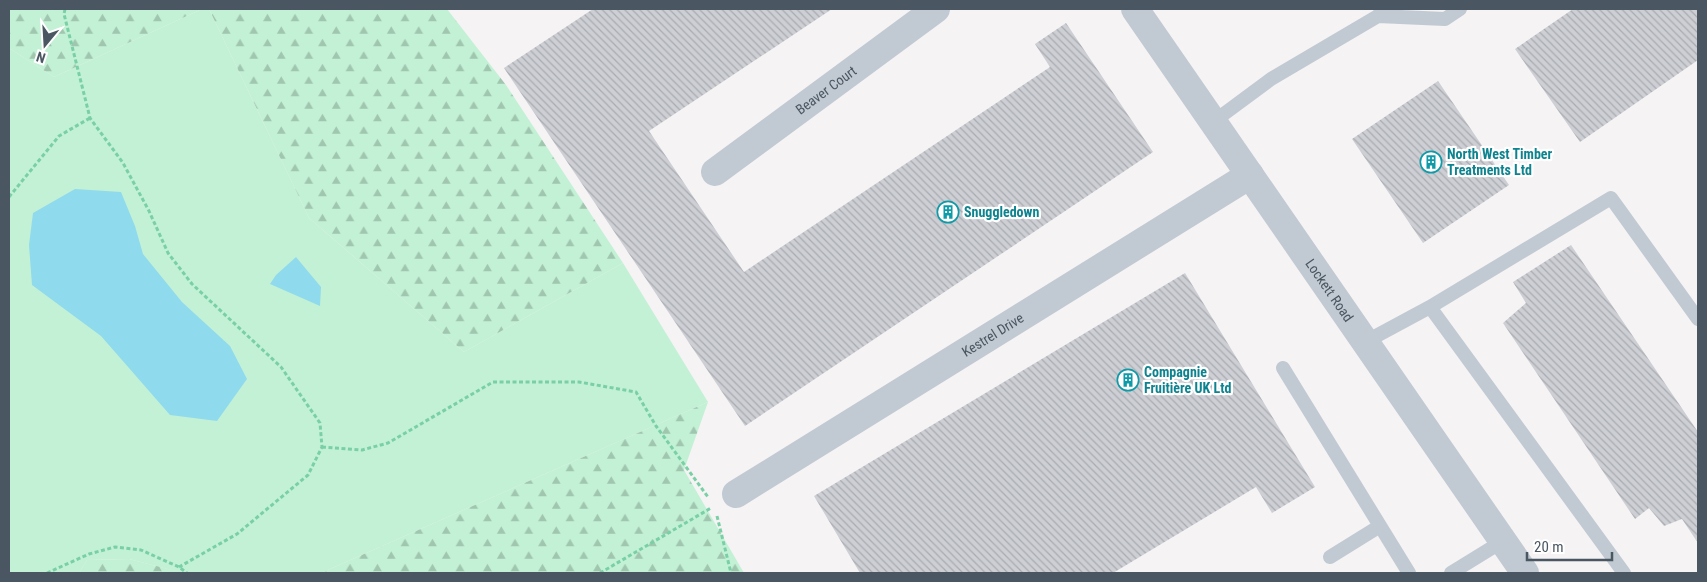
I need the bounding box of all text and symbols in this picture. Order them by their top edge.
north arrow [20,20,70,70]
text: N [34,48,48,66]
street label: Beaver Court [793,62,859,118]
place label: North West Timber Treatments Ltd [1447,146,1553,178]
building icon: North West Timber Treatments Ltd [1419,150,1443,174]
building icon: Snuggledown [936,200,960,224]
place label: Snuggledown [964,204,1039,220]
street label: Lockett Road [1302,256,1357,325]
street label: Kestrel Drive [959,309,1027,360]
place label: Compagnie Fruitière UK Ltd [1144,364,1231,396]
building icon: Compagnie Fruitière UK Ltd [1116,368,1140,392]
scale bar [1527,530,1612,562]
text: 20 m [1534,538,1564,556]

